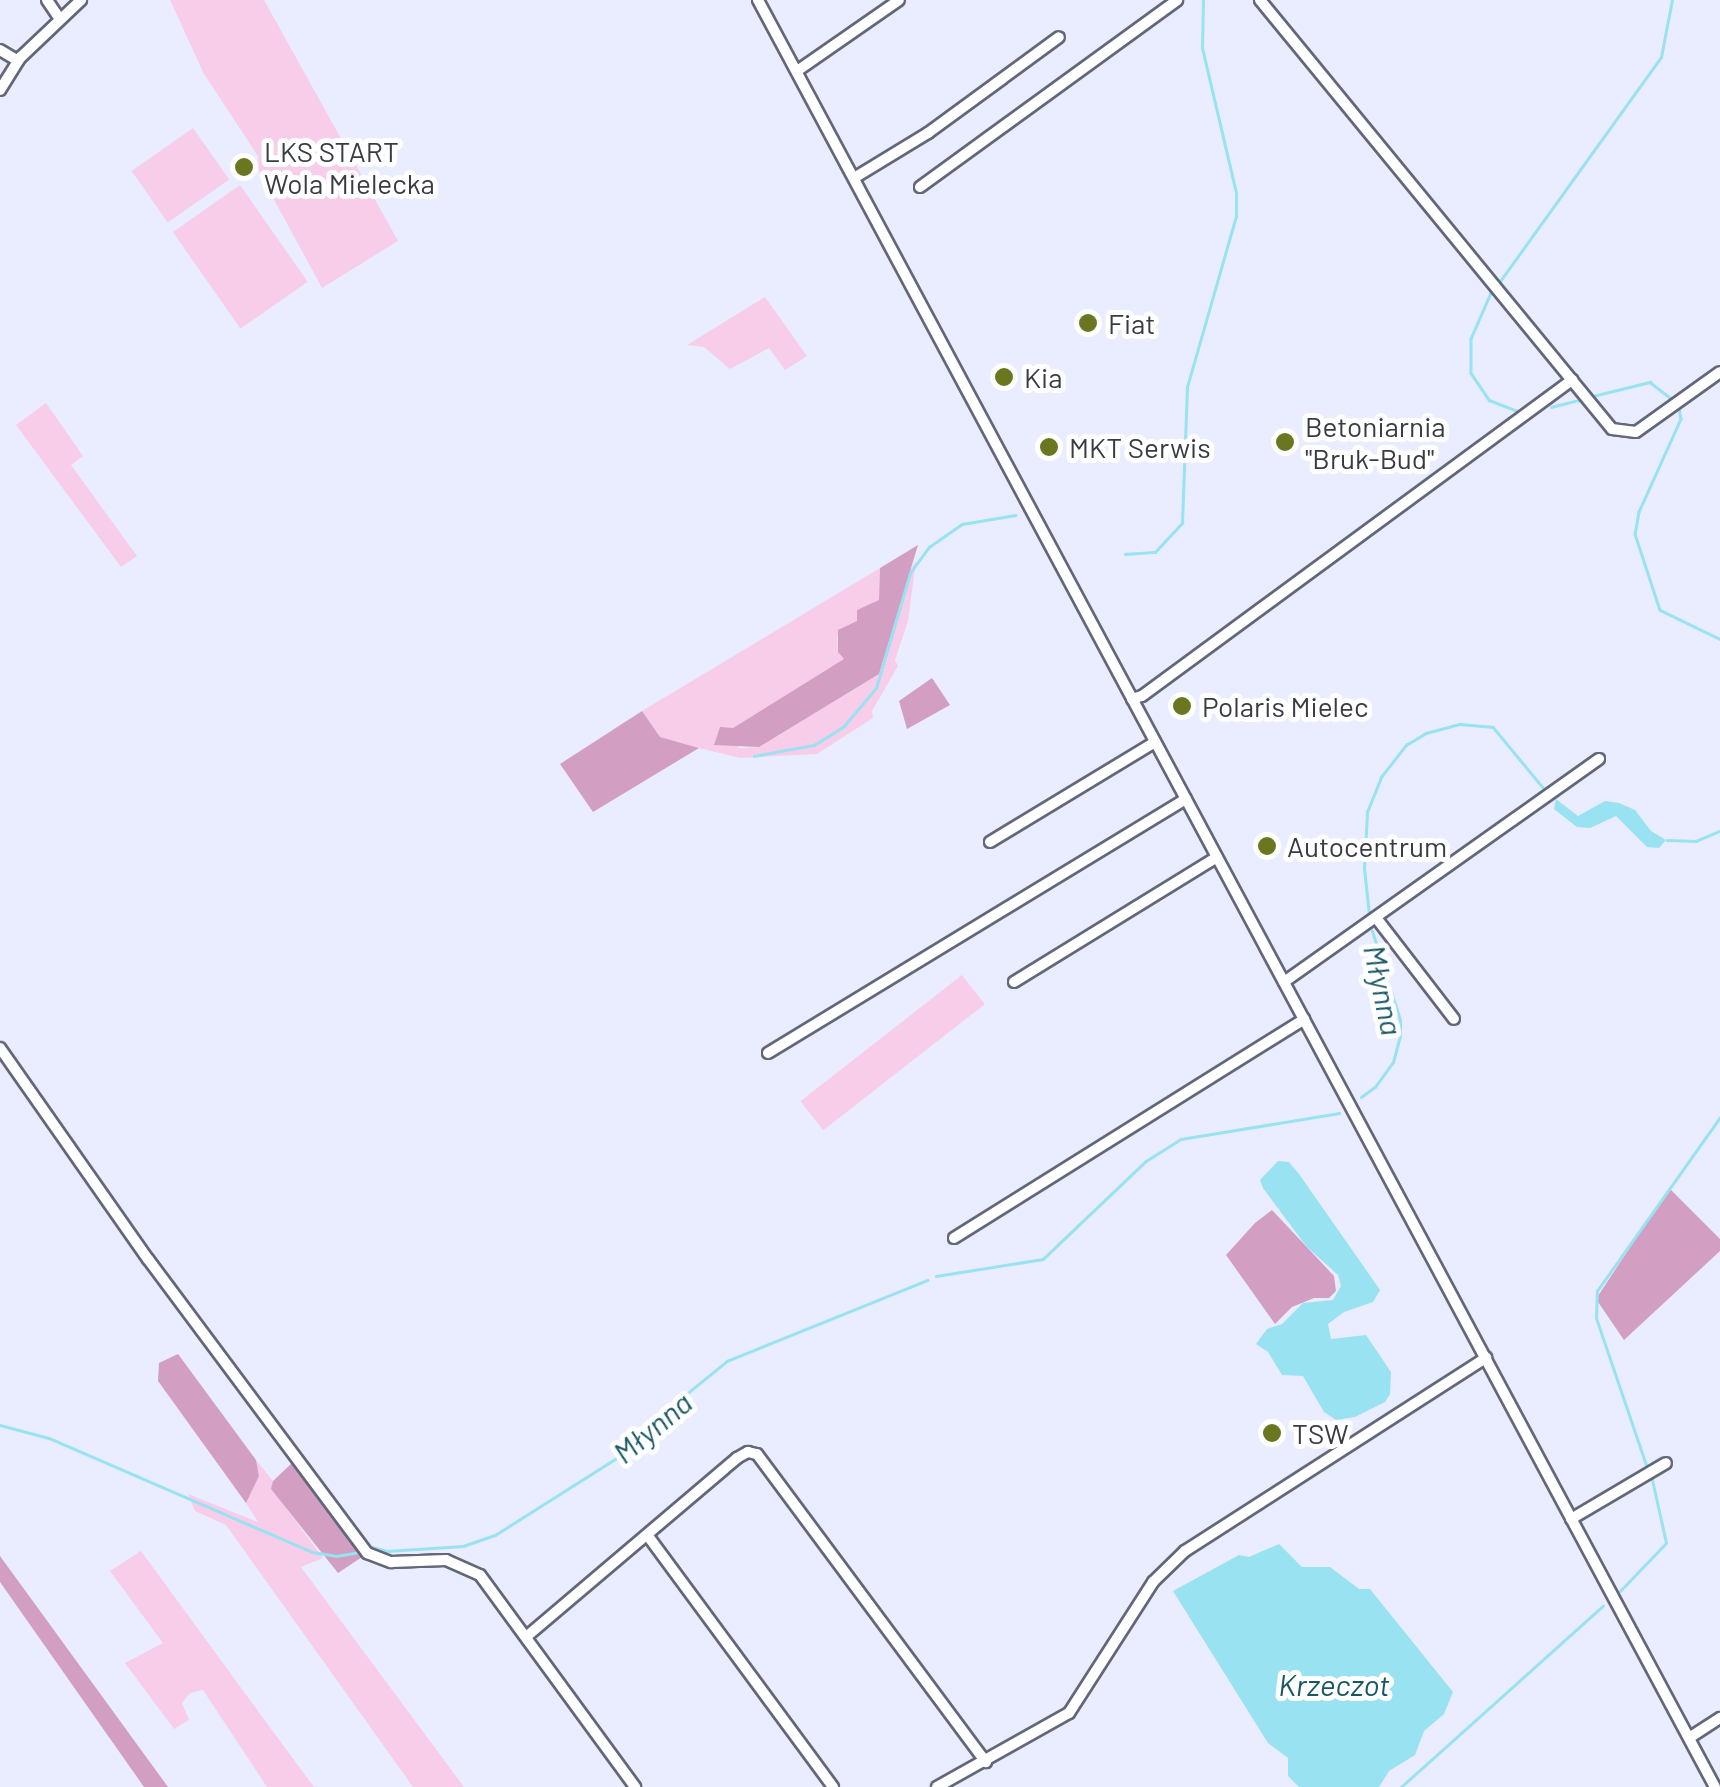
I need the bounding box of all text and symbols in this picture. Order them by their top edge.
place label: LKS START Wola Mielecka [264,134,435,200]
marker: LKS START Wola Mielecka [233,156,255,178]
place label: Fiat [1108,306,1155,340]
marker: Fiat [1077,312,1099,334]
place label: Kia [1024,360,1063,394]
marker: Kia [993,366,1015,388]
place label: Betoniarnia "Bruk-Bud" [1305,409,1446,475]
place label: MKT Serwis [1069,430,1211,464]
marker: Betoniarnia "Bruk-Bud" [1274,431,1296,453]
marker: MKT Serwis [1038,436,1060,458]
place label: Polaris Mielec [1202,689,1368,723]
marker: Polaris Mielec [1171,695,1193,717]
place label: Autocentrum [1287,829,1447,863]
marker: Autocentrum [1256,835,1278,857]
water label: Młynna [1357,942,1411,1038]
water label: Młynna [605,1384,699,1470]
place label: TSW [1292,1416,1349,1450]
marker: TSW [1261,1422,1283,1444]
water label: Krzeczot [1278,1666,1390,1702]

